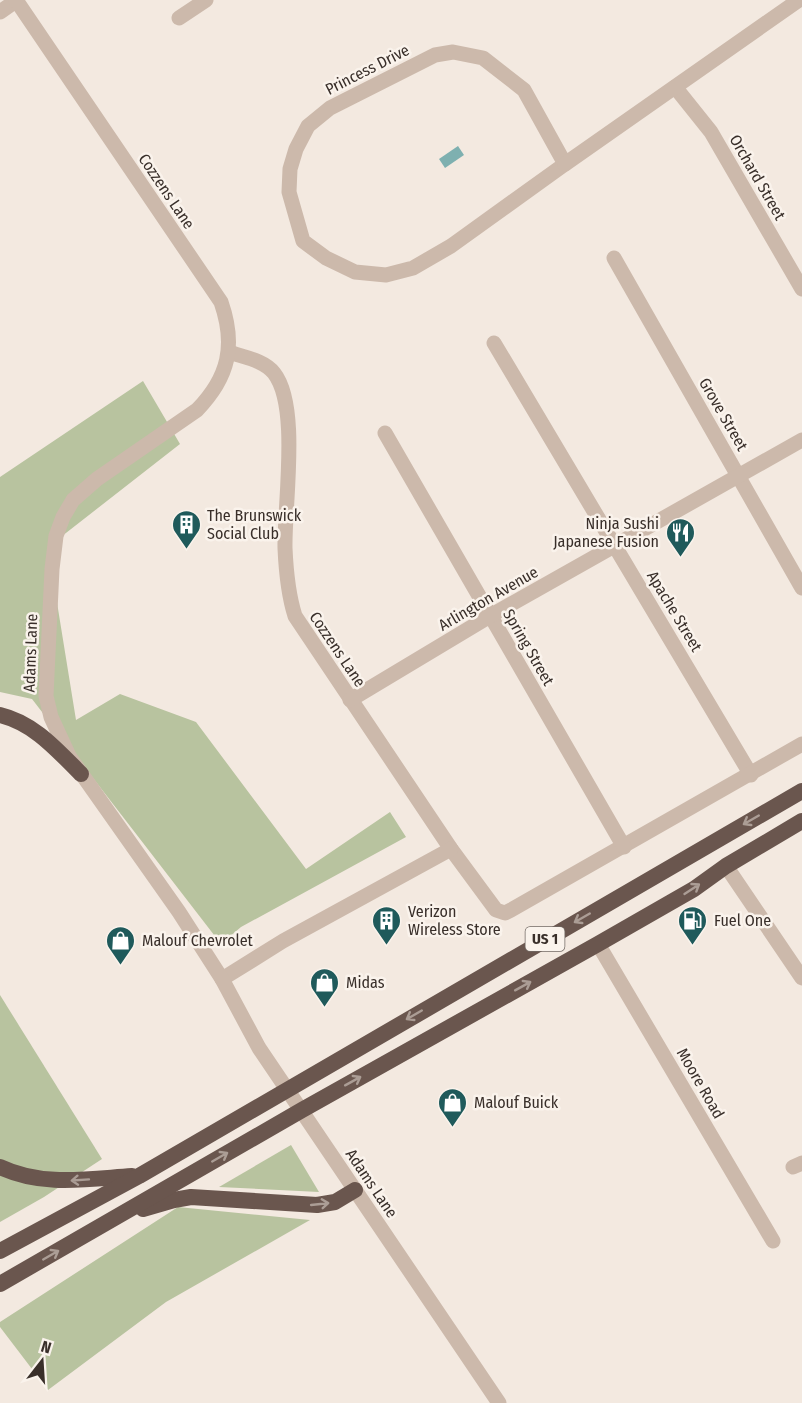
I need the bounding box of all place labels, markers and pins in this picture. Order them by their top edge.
place label: The Brunswick Social Club [207,506,302,543]
building icon: The Brunswick Social Club [170,508,202,550]
place label: Ninja Sushi Japanese Fusion [553,514,659,551]
restaurant icon: Ninja Sushi Japanese Fusion [664,516,696,558]
place label: Verizon Wireless Store [408,902,501,939]
building icon: Verizon Wireless Store [371,904,403,946]
fuel station icon: Fuel One [677,904,709,946]
place label: Fuel One [714,911,771,930]
shop icon: Malouf Chevrolet [105,924,137,966]
place label: Malouf Chevrolet [142,931,254,950]
shop icon: Midas [309,966,341,1008]
place label: Midas [346,973,385,992]
shop icon: Malouf Buick [437,1086,469,1128]
place label: Malouf Buick [474,1093,559,1112]

